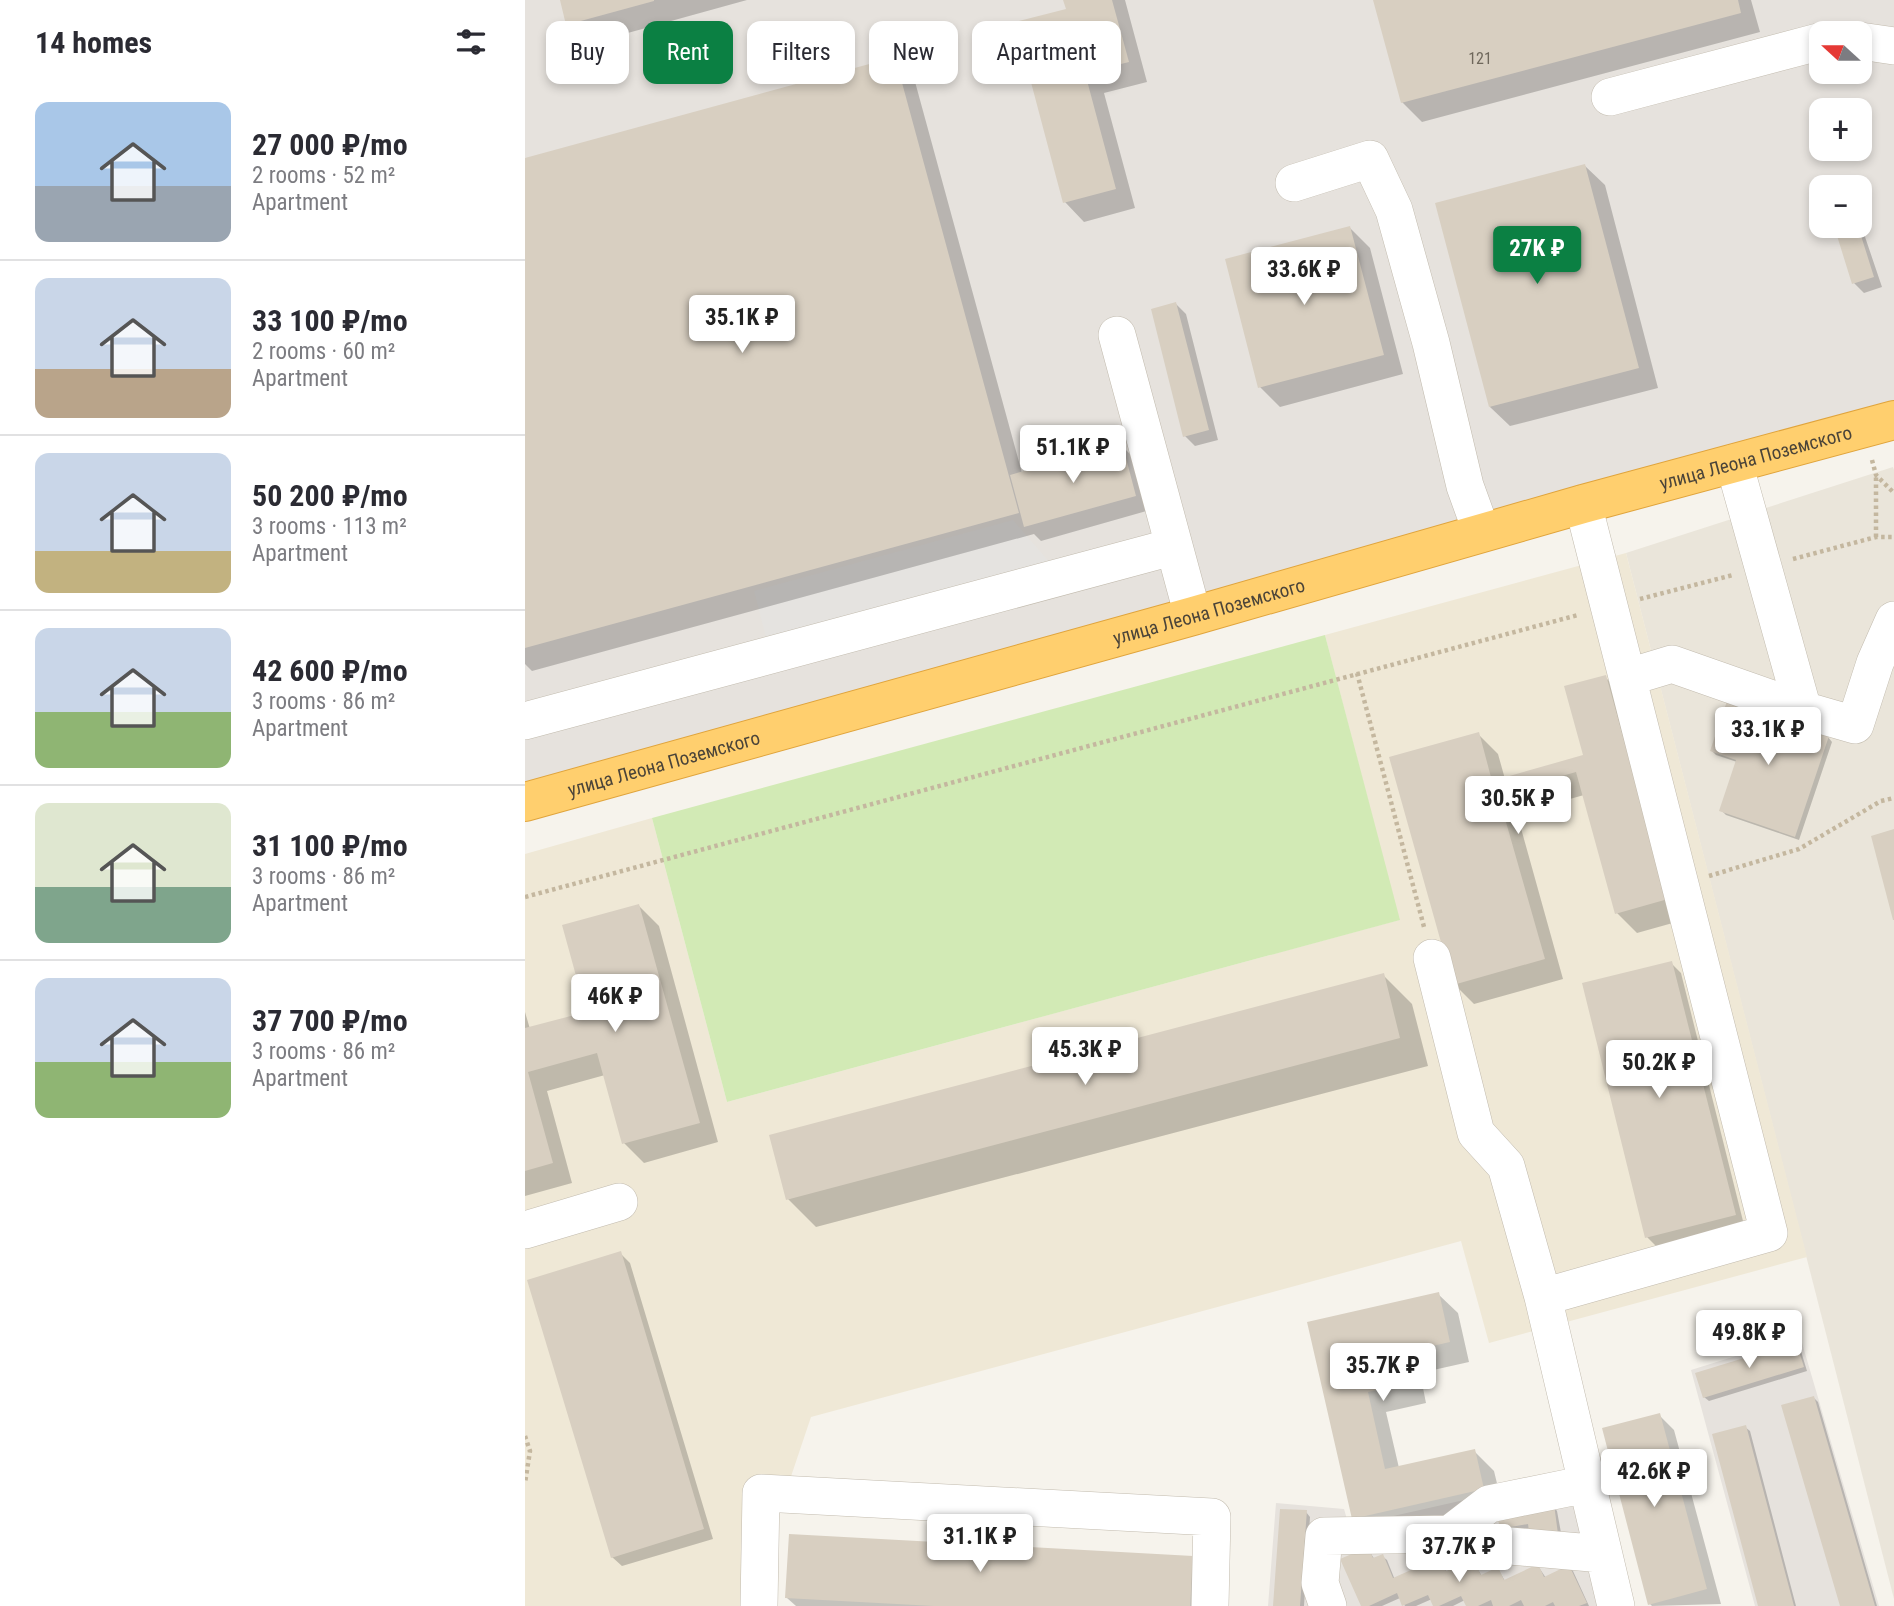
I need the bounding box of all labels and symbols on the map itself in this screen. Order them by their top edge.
north arrow [1809,21,1873,84]
house number: 121 [1468,49,1492,68]
pin: 27K ₽ [1488,226,1586,286]
pin: 33.6K ₽ [1239,247,1369,307]
pin: 35.1K ₽ [677,296,807,355]
street label: улица Леона Поземского [1657,421,1855,495]
pin: 51.1K ₽ [1008,426,1138,485]
street label: улица Леона Поземского [1110,573,1308,650]
pin: 33.1K ₽ [1703,708,1833,767]
street label: улица Леона Поземского [565,726,763,802]
pin: 30.5K ₽ [1453,776,1583,836]
pin: 46K ₽ [566,974,664,1034]
pin: 45.3K ₽ [1020,1028,1150,1087]
pin: 50.2K ₽ [1594,1040,1724,1100]
pin: 49.8K ₽ [1684,1310,1814,1370]
pin: 35.7K ₽ [1318,1344,1448,1403]
pin: 42.6K ₽ [1589,1450,1719,1509]
pin: 31.1K ₽ [915,1514,1045,1574]
pin: 37.7K ₽ [1394,1524,1524,1584]

